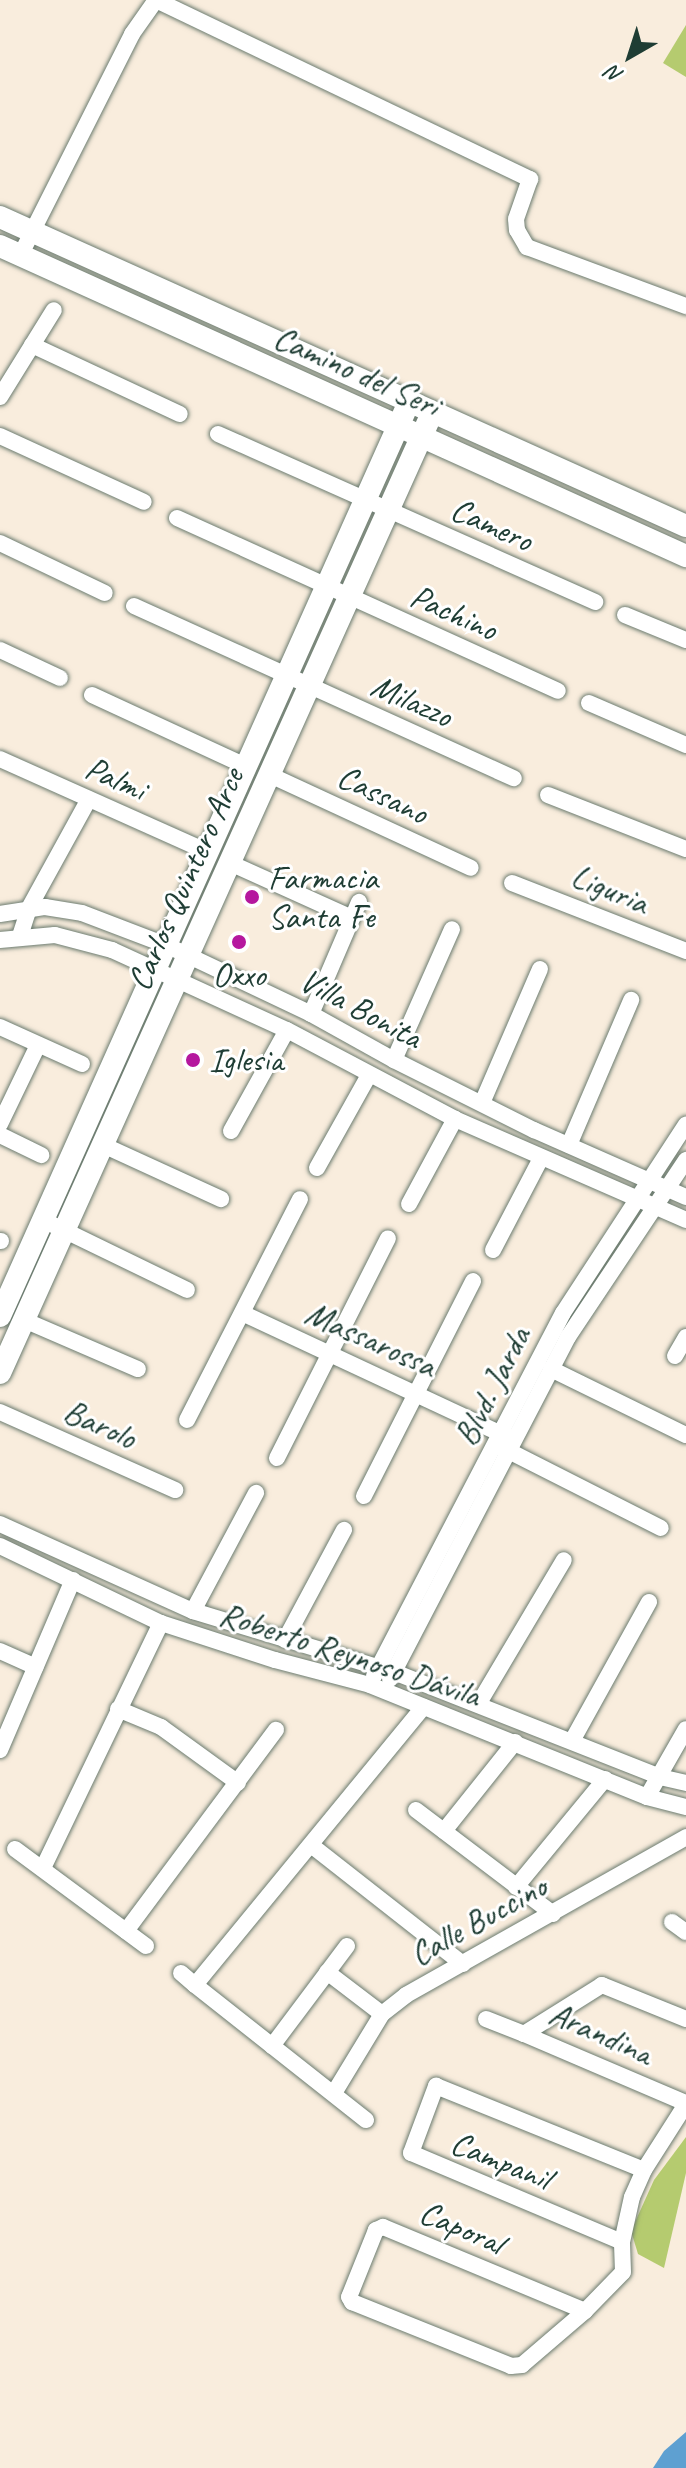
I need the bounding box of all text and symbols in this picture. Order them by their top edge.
north arrow [590,16,670,96]
text: N [601,59,629,90]
street label: Camino del Seri [268,317,446,425]
street label: Camero [445,488,539,560]
street label: Pachino [404,575,504,649]
street label: Milazzo [365,664,459,736]
street label: Palmi [79,747,153,809]
street label: Cassano [331,755,435,833]
street label: Carlos Quintero Arce [118,762,252,996]
street label: Liguria [566,855,654,923]
place label: Farmacia Santa Fe [268,857,378,936]
marker: Farmacia Santa Fe [243,888,261,906]
marker: Oxxo [230,933,248,951]
place label: Oxxo [212,955,266,995]
street label: Villa Bonita [293,959,429,1057]
place label: Iglesia [209,1040,283,1080]
marker: Iglesia [184,1051,202,1069]
street label: Massarossa [299,1292,443,1386]
street label: Blvd. Jarda [445,1320,539,1452]
street label: Barolo [58,1390,142,1458]
street label: Roberto Reynoso Dávila [215,1593,485,1715]
street label: Calle Buccino [403,1866,553,1974]
street label: Arandina [543,1992,659,2074]
street label: Campanil [445,2122,557,2198]
street label: Caporal [414,2191,510,2263]

